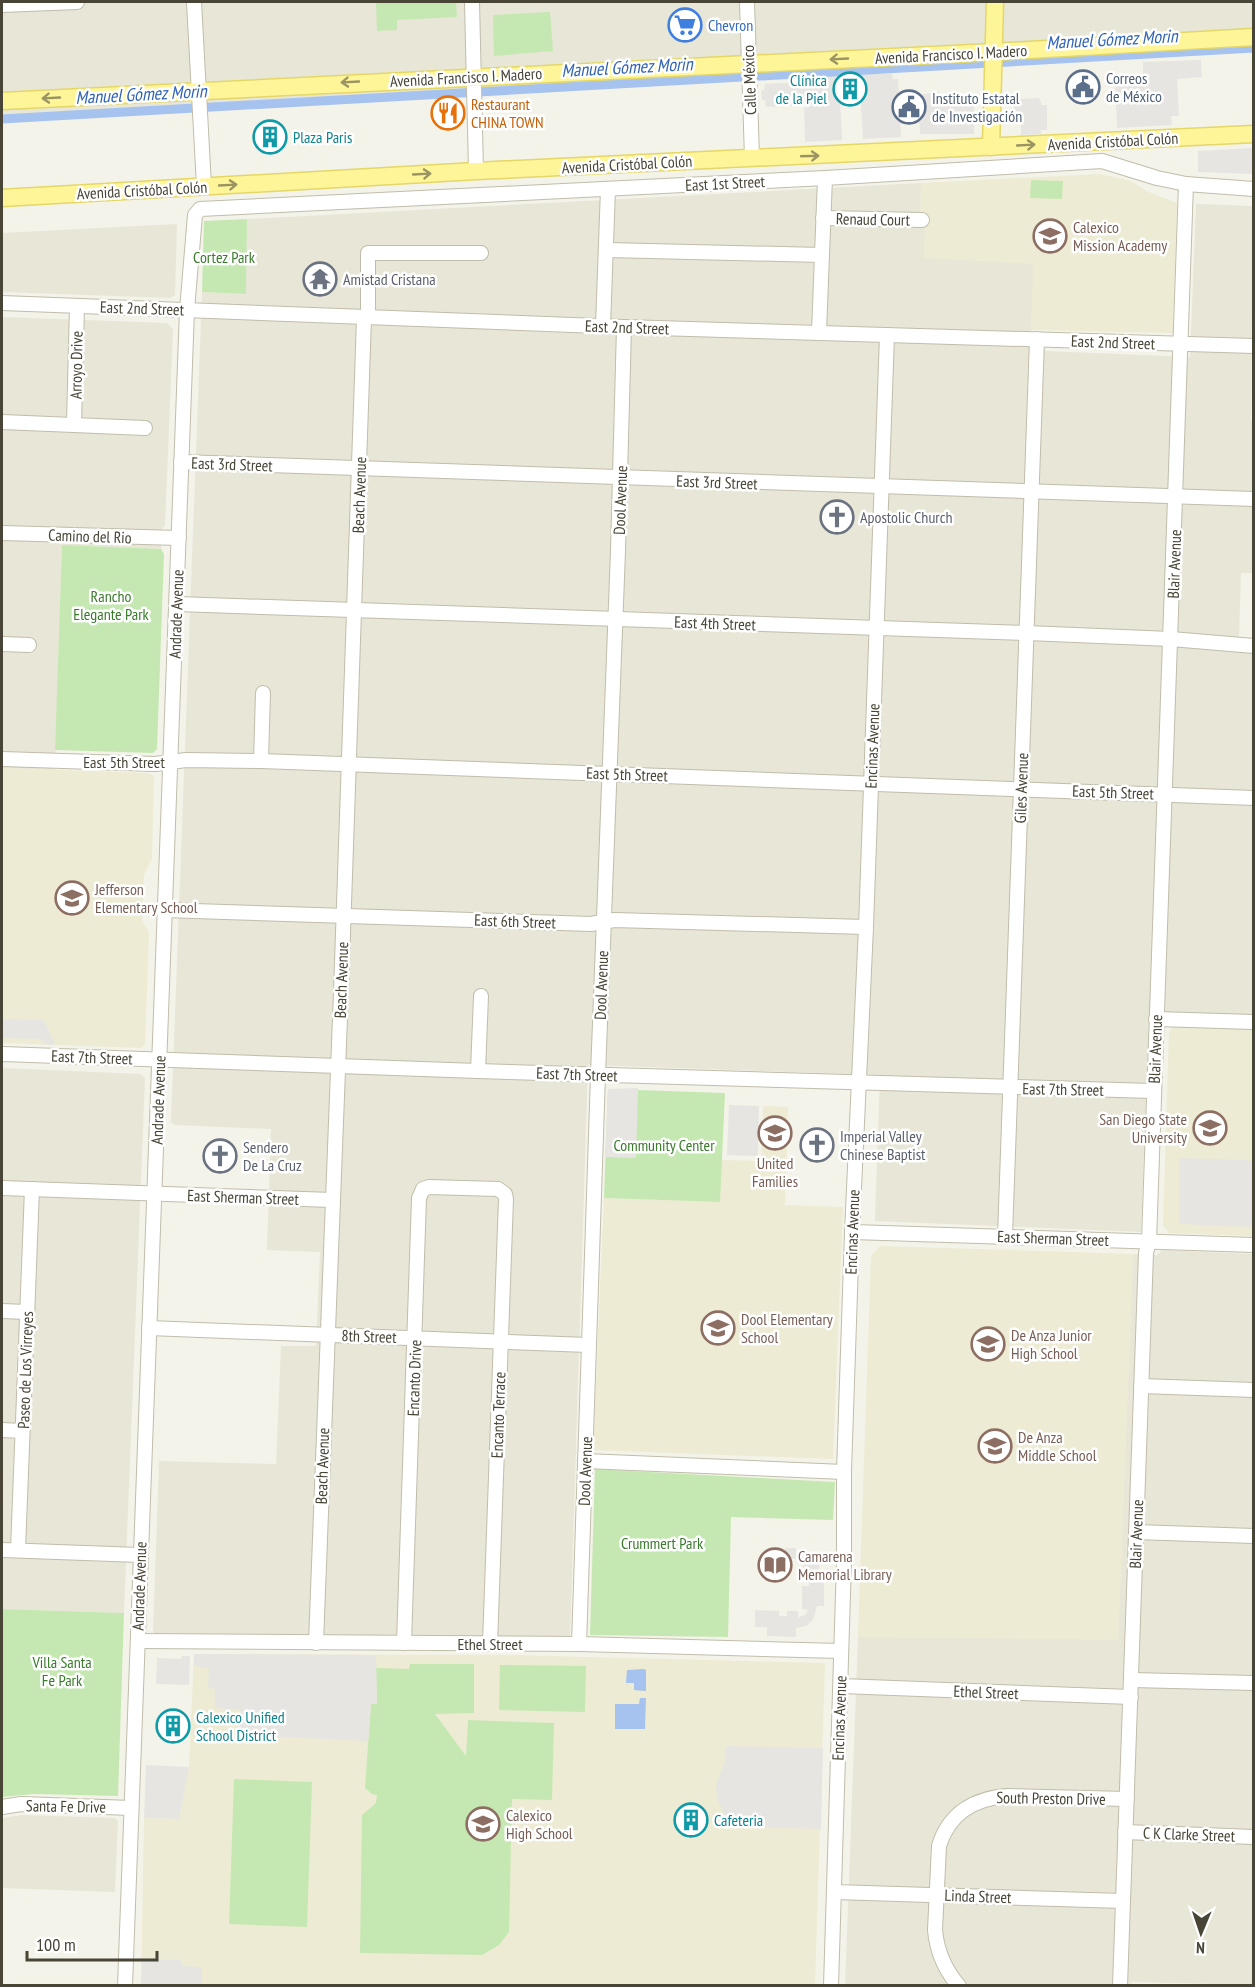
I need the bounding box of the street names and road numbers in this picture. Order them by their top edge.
street label: Avenida Francisco I. Madero [874,40,1028,68]
street label: Calle México [738,45,760,115]
street label: Avenida Francisco I. Madero [389,63,543,91]
street label: Avenida Cristóbal Colón [1047,128,1179,154]
street label: Avenida Cristóbal Colón [561,151,693,177]
street label: East 1st Street [685,171,766,195]
street label: Avenida Cristóbal Colón [76,177,208,203]
street label: Renaud Court [836,208,911,230]
street label: East 2nd Street [100,297,185,319]
street label: East 2nd Street [585,316,670,338]
street label: Arroyo Drive [65,331,87,399]
street label: East 2nd Street [1071,331,1156,353]
street label: East 3rd Street [191,453,274,475]
street label: Beach Avenue [348,456,370,534]
street label: Dool Avenue [609,465,631,535]
street label: East 3rd Street [676,471,759,493]
street label: Camino del Rio [48,525,132,547]
street label: Blair Avenue [1163,529,1185,599]
street label: Andrade Avenue [164,569,188,659]
street label: East 4th Street [674,612,757,634]
street label: Encinas Avenue [861,703,883,789]
street label: East 5th Street [83,752,165,772]
street label: Giles Avenue [1010,752,1032,824]
street label: East 5th Street [586,763,669,785]
street label: East 5th Street [1072,781,1155,803]
street label: East 6th Street [474,910,557,932]
street label: Beach Avenue [330,941,352,1019]
street label: Dool Avenue [590,950,612,1020]
street label: Blair Avenue [1144,1014,1166,1084]
street label: East 7th Street [51,1046,134,1068]
street label: Andrade Avenue [146,1055,170,1145]
street label: East 7th Street [536,1063,619,1085]
street label: East 7th Street [1022,1078,1105,1100]
street label: East Sherman Street [187,1185,300,1209]
street label: Encinas Avenue [841,1189,863,1275]
street label: East Sherman Street [997,1226,1110,1250]
street label: Paseo de Los Virreyes [13,1311,37,1429]
street label: 8th Street [341,1325,398,1347]
street label: Encanto Drive [403,1339,425,1417]
street label: Encanto Terrace [486,1371,510,1459]
street label: Beach Avenue [311,1427,333,1505]
street label: Dool Avenue [574,1436,596,1506]
street label: Blair Avenue [1125,1499,1147,1569]
street label: Andrade Avenue [127,1541,151,1631]
street label: Ethel Street [457,1634,523,1654]
street label: Encinas Avenue [828,1675,850,1761]
street label: Ethel Street [953,1681,1020,1703]
street label: South Preston Drive [996,1787,1106,1809]
street label: Santa Fe Drive [26,1795,106,1817]
street label: C K Clarke Street [1143,1822,1236,1846]
street label: Linda Street [944,1885,1012,1907]

